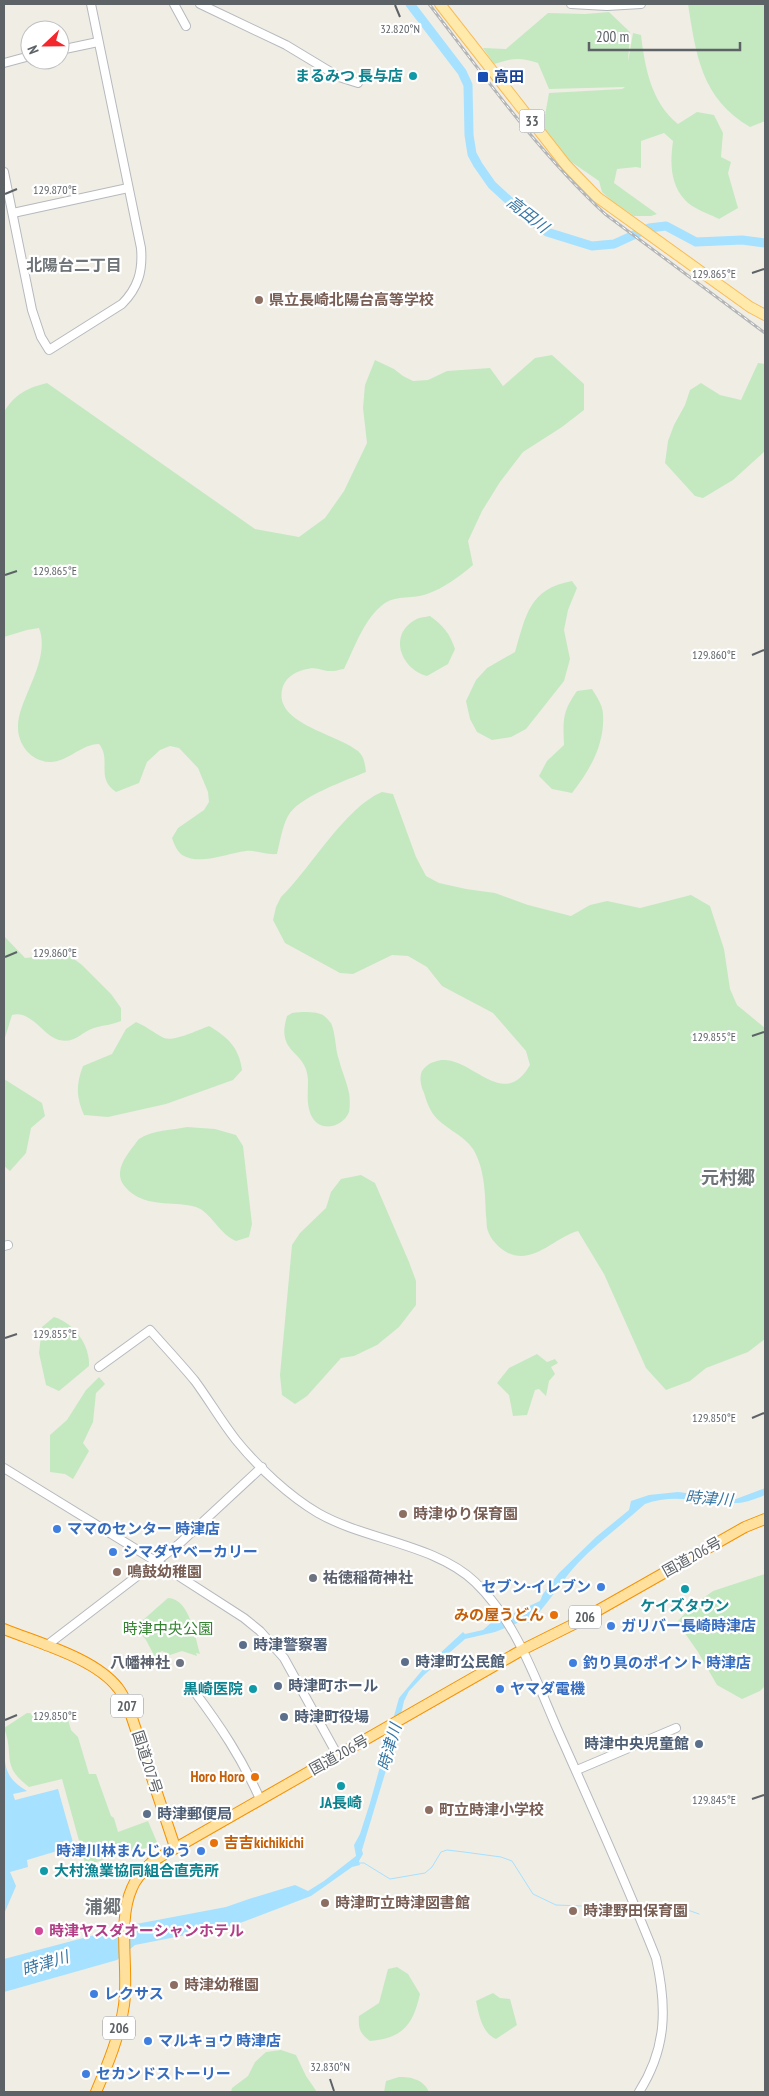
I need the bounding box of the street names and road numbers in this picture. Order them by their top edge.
road number: 33 [520,110,544,132]
street label: 国道206号 [659,1532,725,1581]
road number: 206 [569,1605,601,1628]
road number: 207 [111,1694,143,1718]
street label: 国道207号 [128,1728,167,1796]
street label: 国道206号 [306,1730,372,1779]
road number: 206 [103,2016,135,2040]

